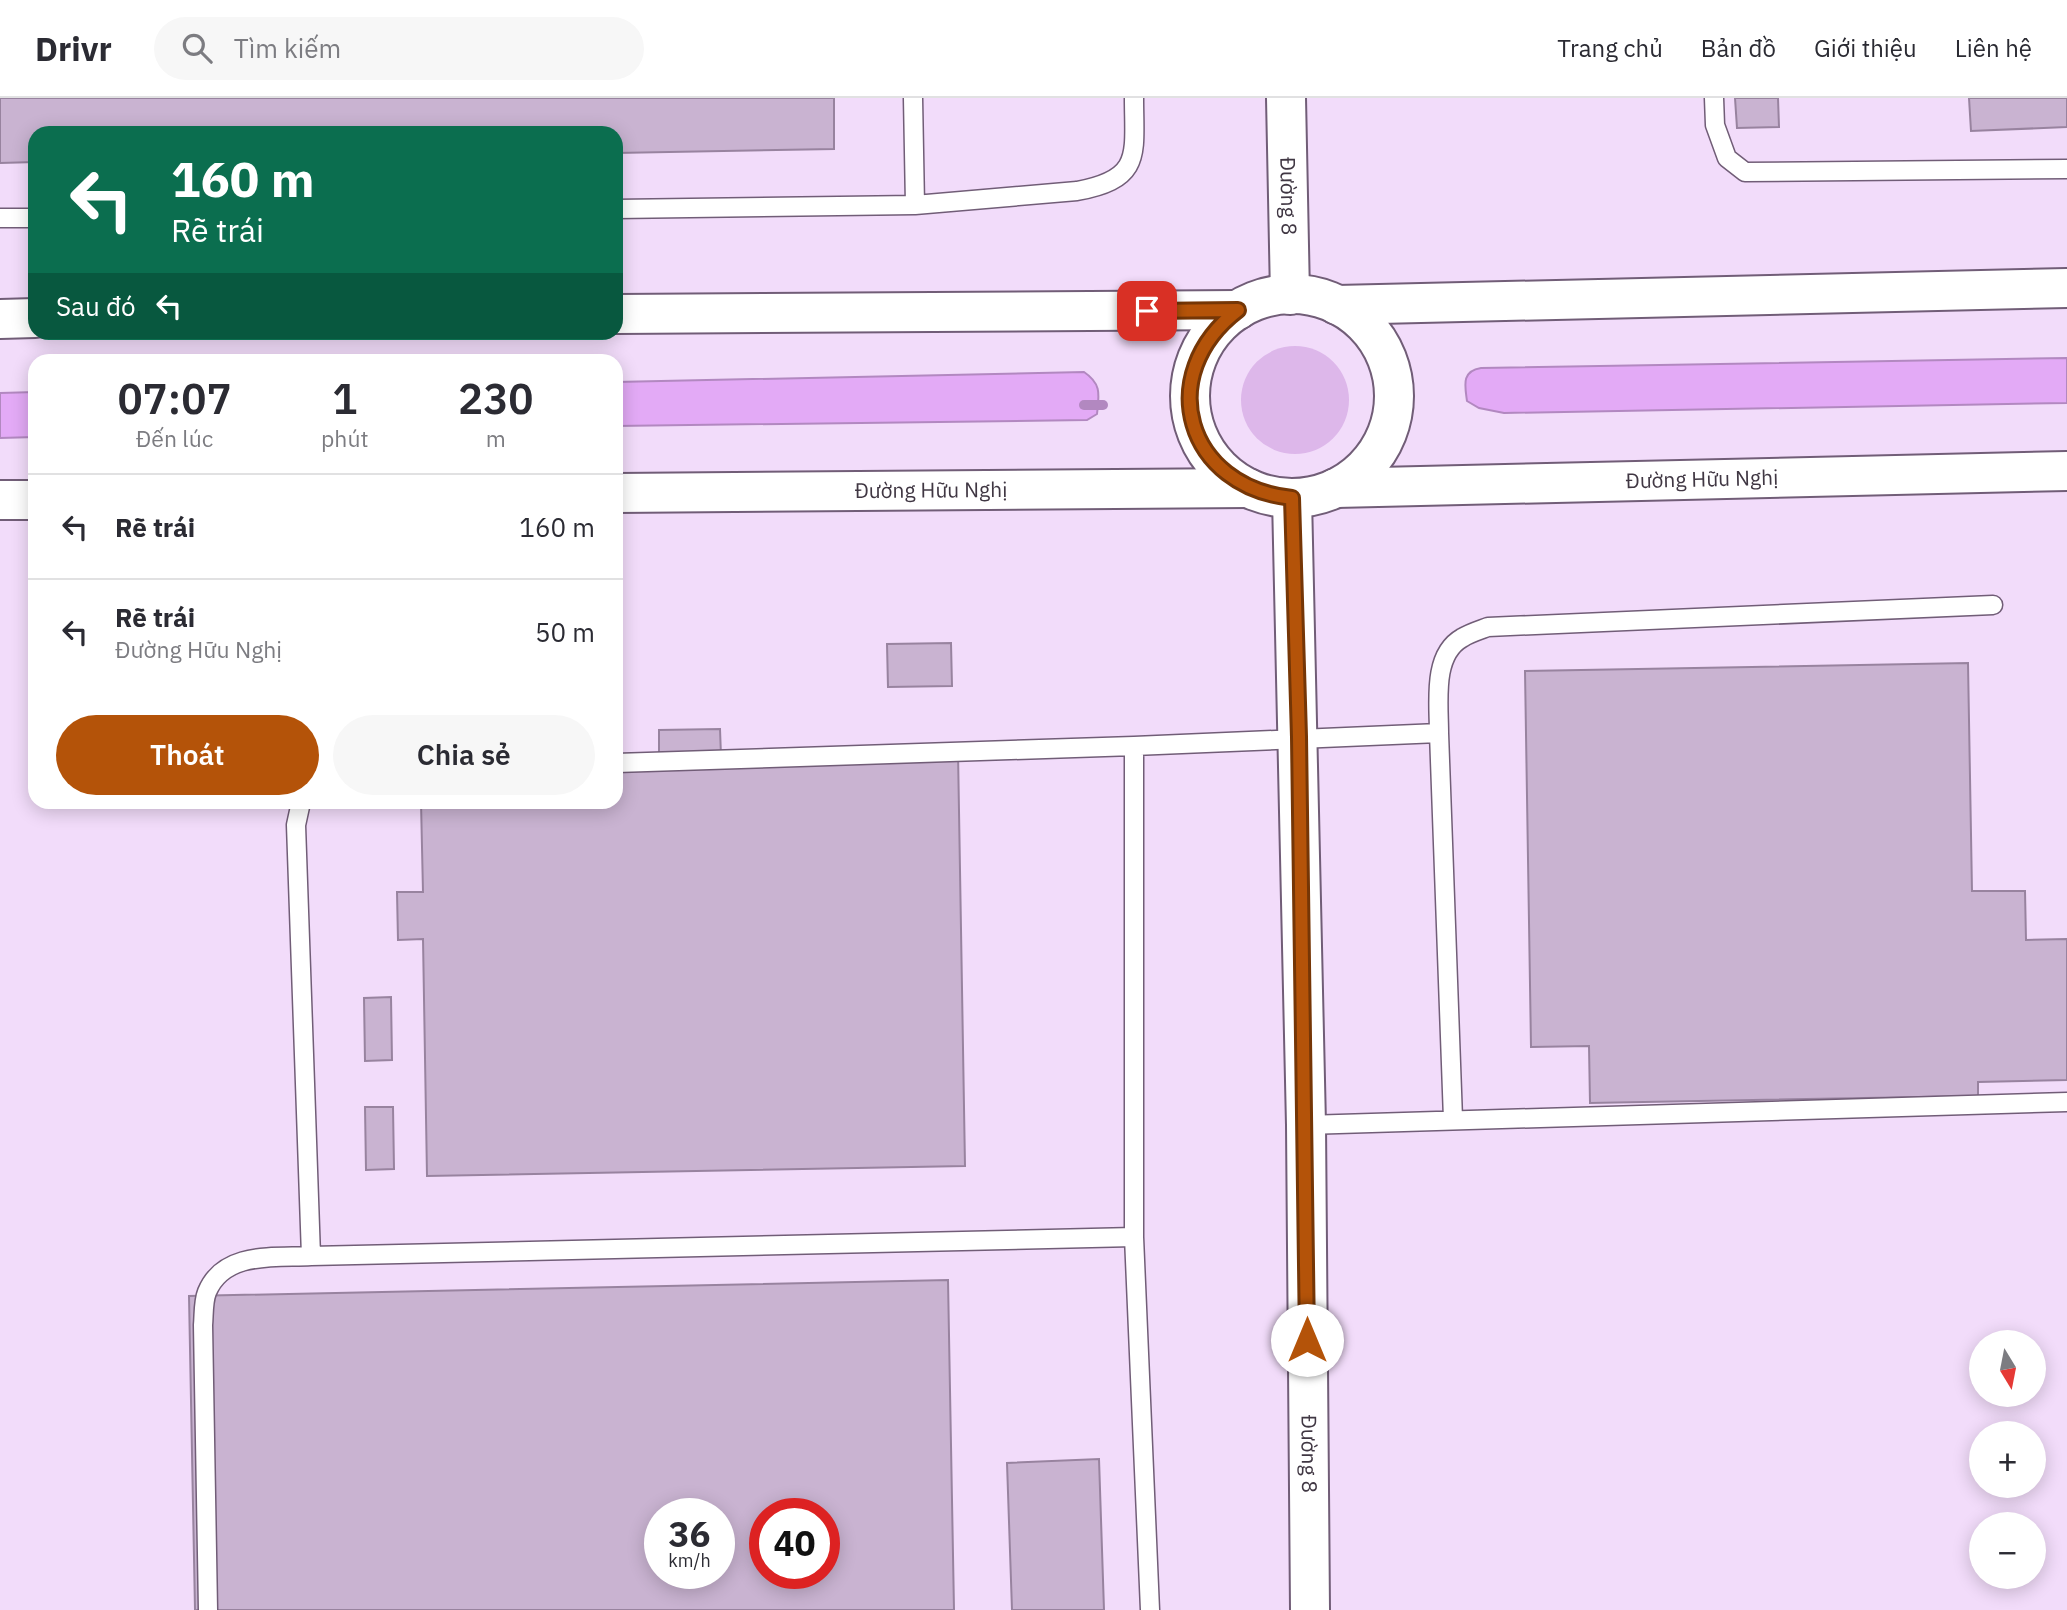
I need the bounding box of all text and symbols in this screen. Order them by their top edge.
search box [154,17,644,80]
text: Drivr [35,27,112,70]
icon: search [178,29,216,67]
text: Tìm kiếm [234,31,341,65]
text: Trang chủ [1557,32,1663,64]
text: Bản đồ [1701,32,1776,64]
text: Giới thiệu [1814,32,1917,64]
text: Liên hệ [1955,32,2032,64]
text: 160 m [171,147,315,210]
icon: left [56,154,147,245]
street label: Đường 8 [1274,156,1304,235]
text: Rẽ trái [171,209,264,251]
pin [1117,281,1177,341]
icon: left [150,287,188,325]
text: Sau đó [56,289,136,323]
icon: arrive [1128,292,1166,330]
text: 07:07 [117,371,232,426]
text: 1 [332,371,357,426]
text: 230 [458,371,534,426]
text: Đến lúc [136,423,213,453]
text: phút [321,423,369,453]
text: m [486,423,506,453]
street label: Đường Hữu Nghị [1625,463,1779,494]
street label: Đường Hữu Nghị [855,475,1007,504]
icon: left [56,508,94,546]
text: Rẽ trái [115,510,195,544]
text: 160 m [519,510,595,544]
text: Rẽ trái [115,600,195,634]
icon: left [56,613,94,651]
text: 50 m [535,615,595,649]
text: Đường Hữu Nghị [115,634,282,664]
button: Thoát [56,715,319,795]
button: Chia sẻ [333,715,595,795]
position arrow [1270,1303,1344,1377]
north arrow [1969,1330,2046,1407]
map controls [1969,1330,2046,1589]
street label: Đường 8 [1295,1414,1324,1493]
button: + [1969,1421,2046,1498]
speed limit sign: 40 [749,1498,840,1589]
text: 36 [668,1511,711,1557]
button: − [1969,1512,2046,1589]
text: km/h [668,1549,711,1572]

